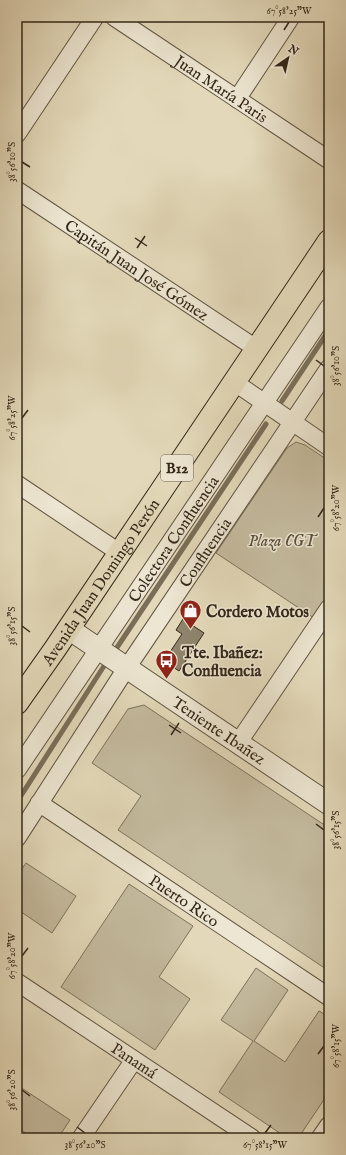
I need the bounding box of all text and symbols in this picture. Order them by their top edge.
text: 67°58'25"W [266,5,312,18]
north arrow [268,38,308,78]
text: N [284,42,301,59]
street label: Juan María Paris [168,51,271,128]
text: 38°56'10"S [6,142,19,182]
street label: Capitán Juan José Gómez [60,216,212,326]
text: 38°56'10"S [330,346,343,386]
text: 67°58'25"W [6,395,19,441]
road number: B12 [161,455,193,481]
street label: Colectora Confluencia [124,472,222,606]
text: 67°58'20"W [330,484,343,531]
street label: Avenida Juan Domingo Perón [38,495,165,671]
street label: Confluencia [175,514,235,590]
park label: Plaza CGT [248,532,319,552]
shop icon: Cordero Motos [177,598,203,631]
place label: Cordero Motos [206,603,309,623]
text: 38°56'15"S [6,607,19,645]
place label: Tte. Ibañez: Confluencia [181,644,263,682]
bus stop icon: Tte. Ibañez: Confluencia [154,648,180,681]
street label: Teniente Ibañez [168,693,268,770]
text: 38°56'15"S [330,811,343,849]
street label: Puerto Rico [144,871,223,933]
text: 67°58'20"W [6,932,19,979]
text: 67°58'15"W [330,1023,343,1068]
street label: Panamá [107,1039,160,1084]
text: 38°56'20"S [6,1069,19,1111]
text: 38°56'20"S [64,1139,106,1152]
text: 67°58'15"W [243,1139,288,1152]

